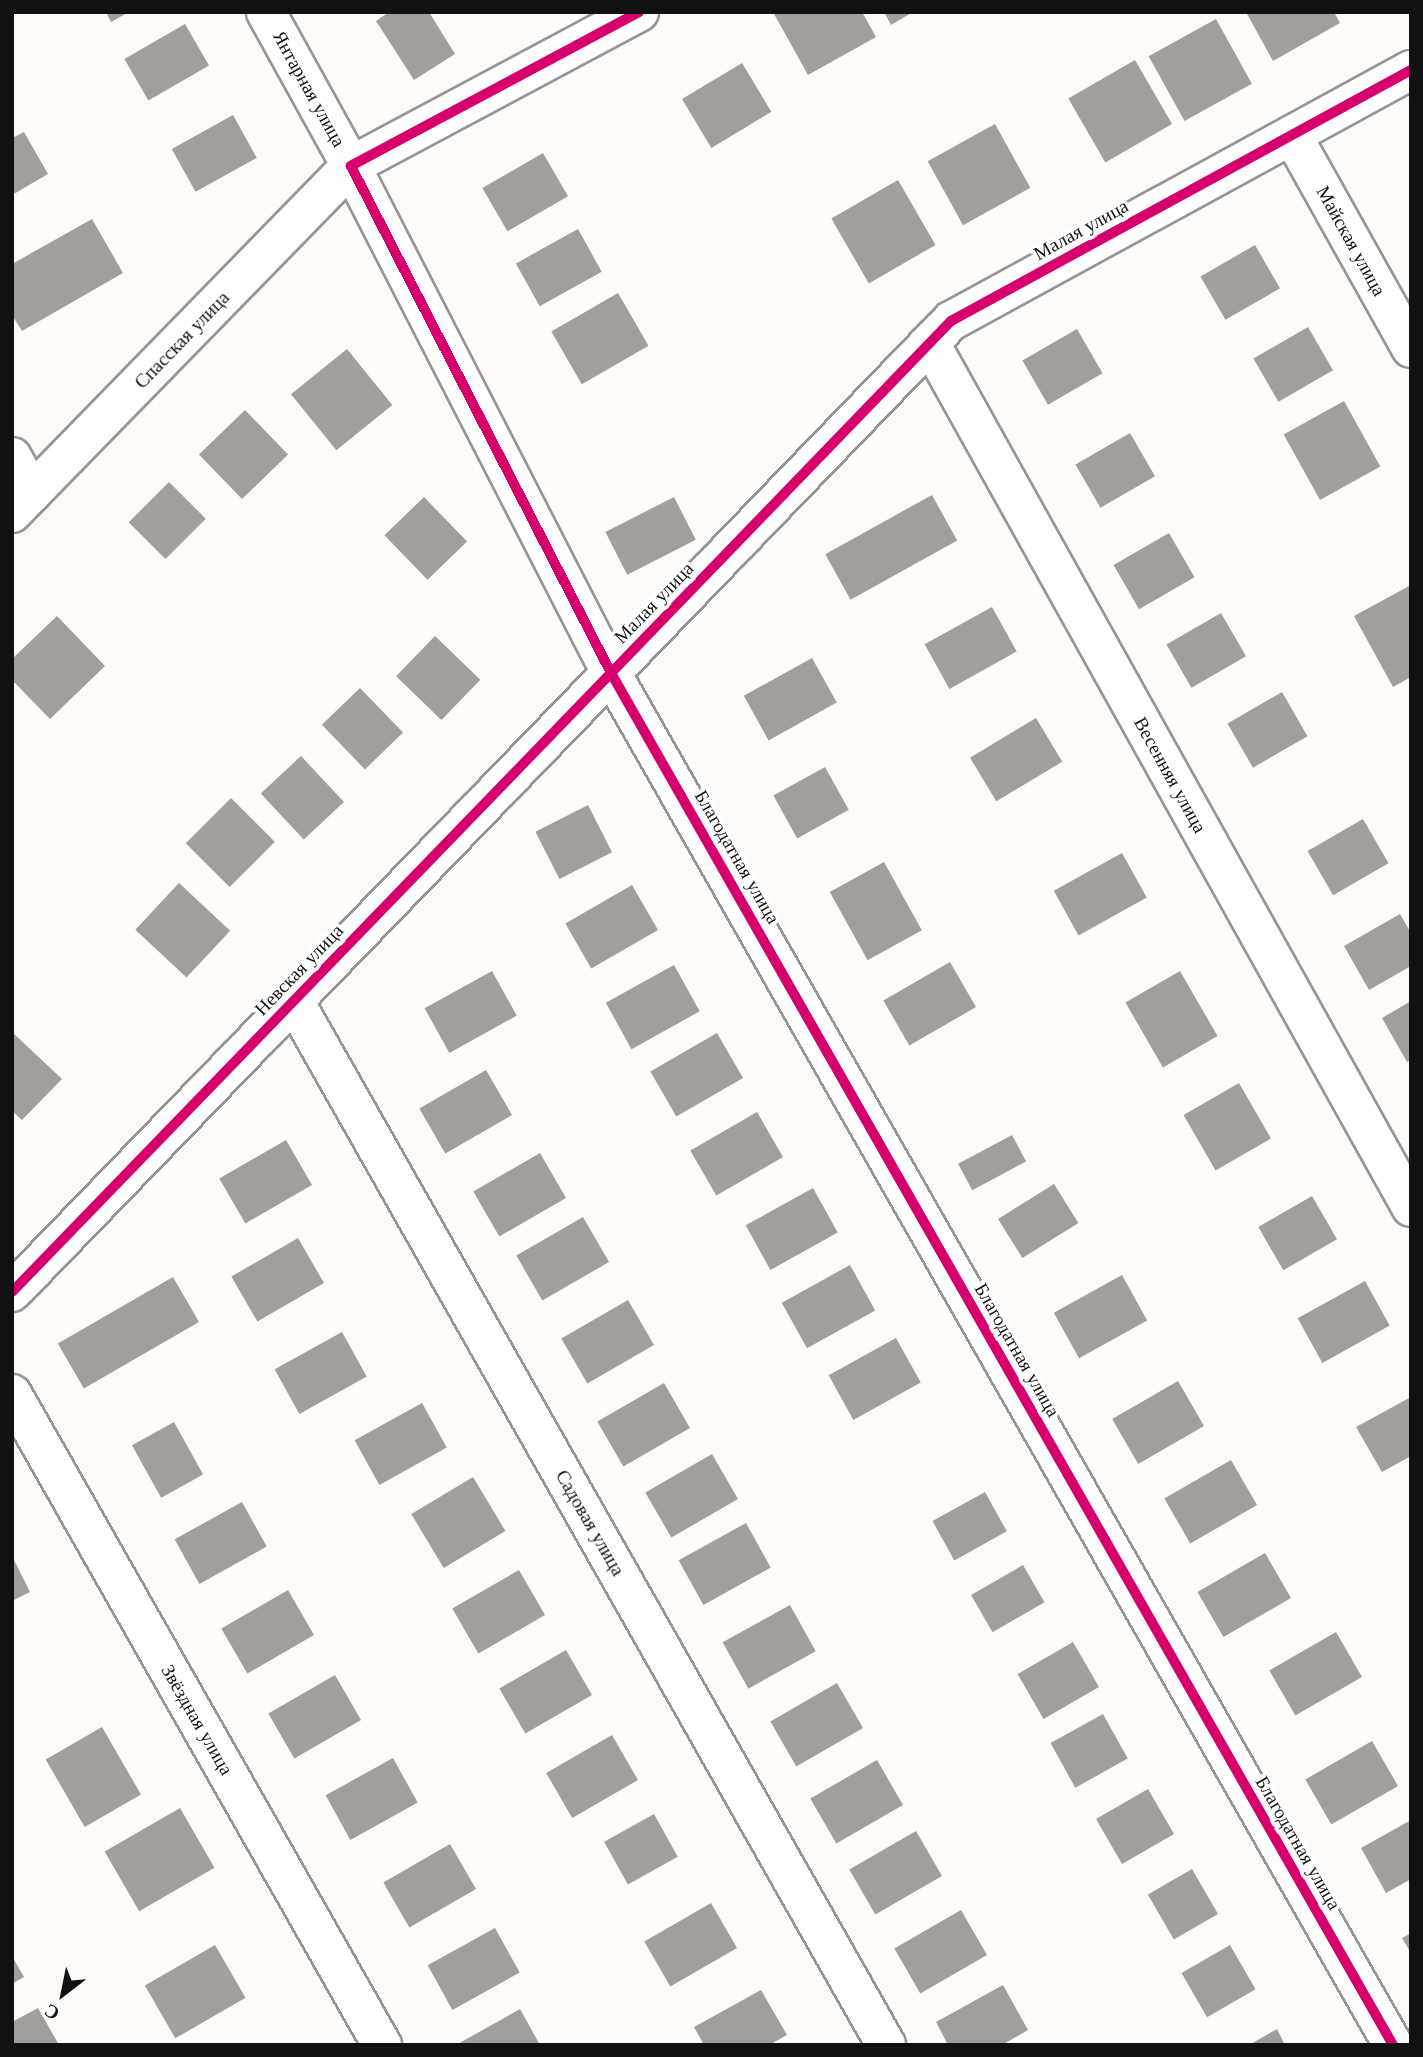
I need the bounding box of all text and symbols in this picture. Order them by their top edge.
street label: Янтарная улица [268,27,350,151]
street label: Майская улица [1311,182,1391,300]
street label: Малая улица [1030,195,1132,265]
street label: Спасская улица [130,287,234,393]
street label: Малая улица [609,557,699,649]
street label: Весенняя улица [1129,713,1211,837]
street label: Благодатная улица [690,786,784,928]
street label: Невская улица [250,920,348,1020]
street label: Благодатная улица [970,1279,1064,1421]
street label: Садовая улица [550,1466,630,1580]
street label: Звёздная улица [156,1661,238,1779]
street label: Благодатная улица [1251,1772,1345,1914]
north arrow [28,1959,98,2029]
text: С [40,1999,64,2026]

